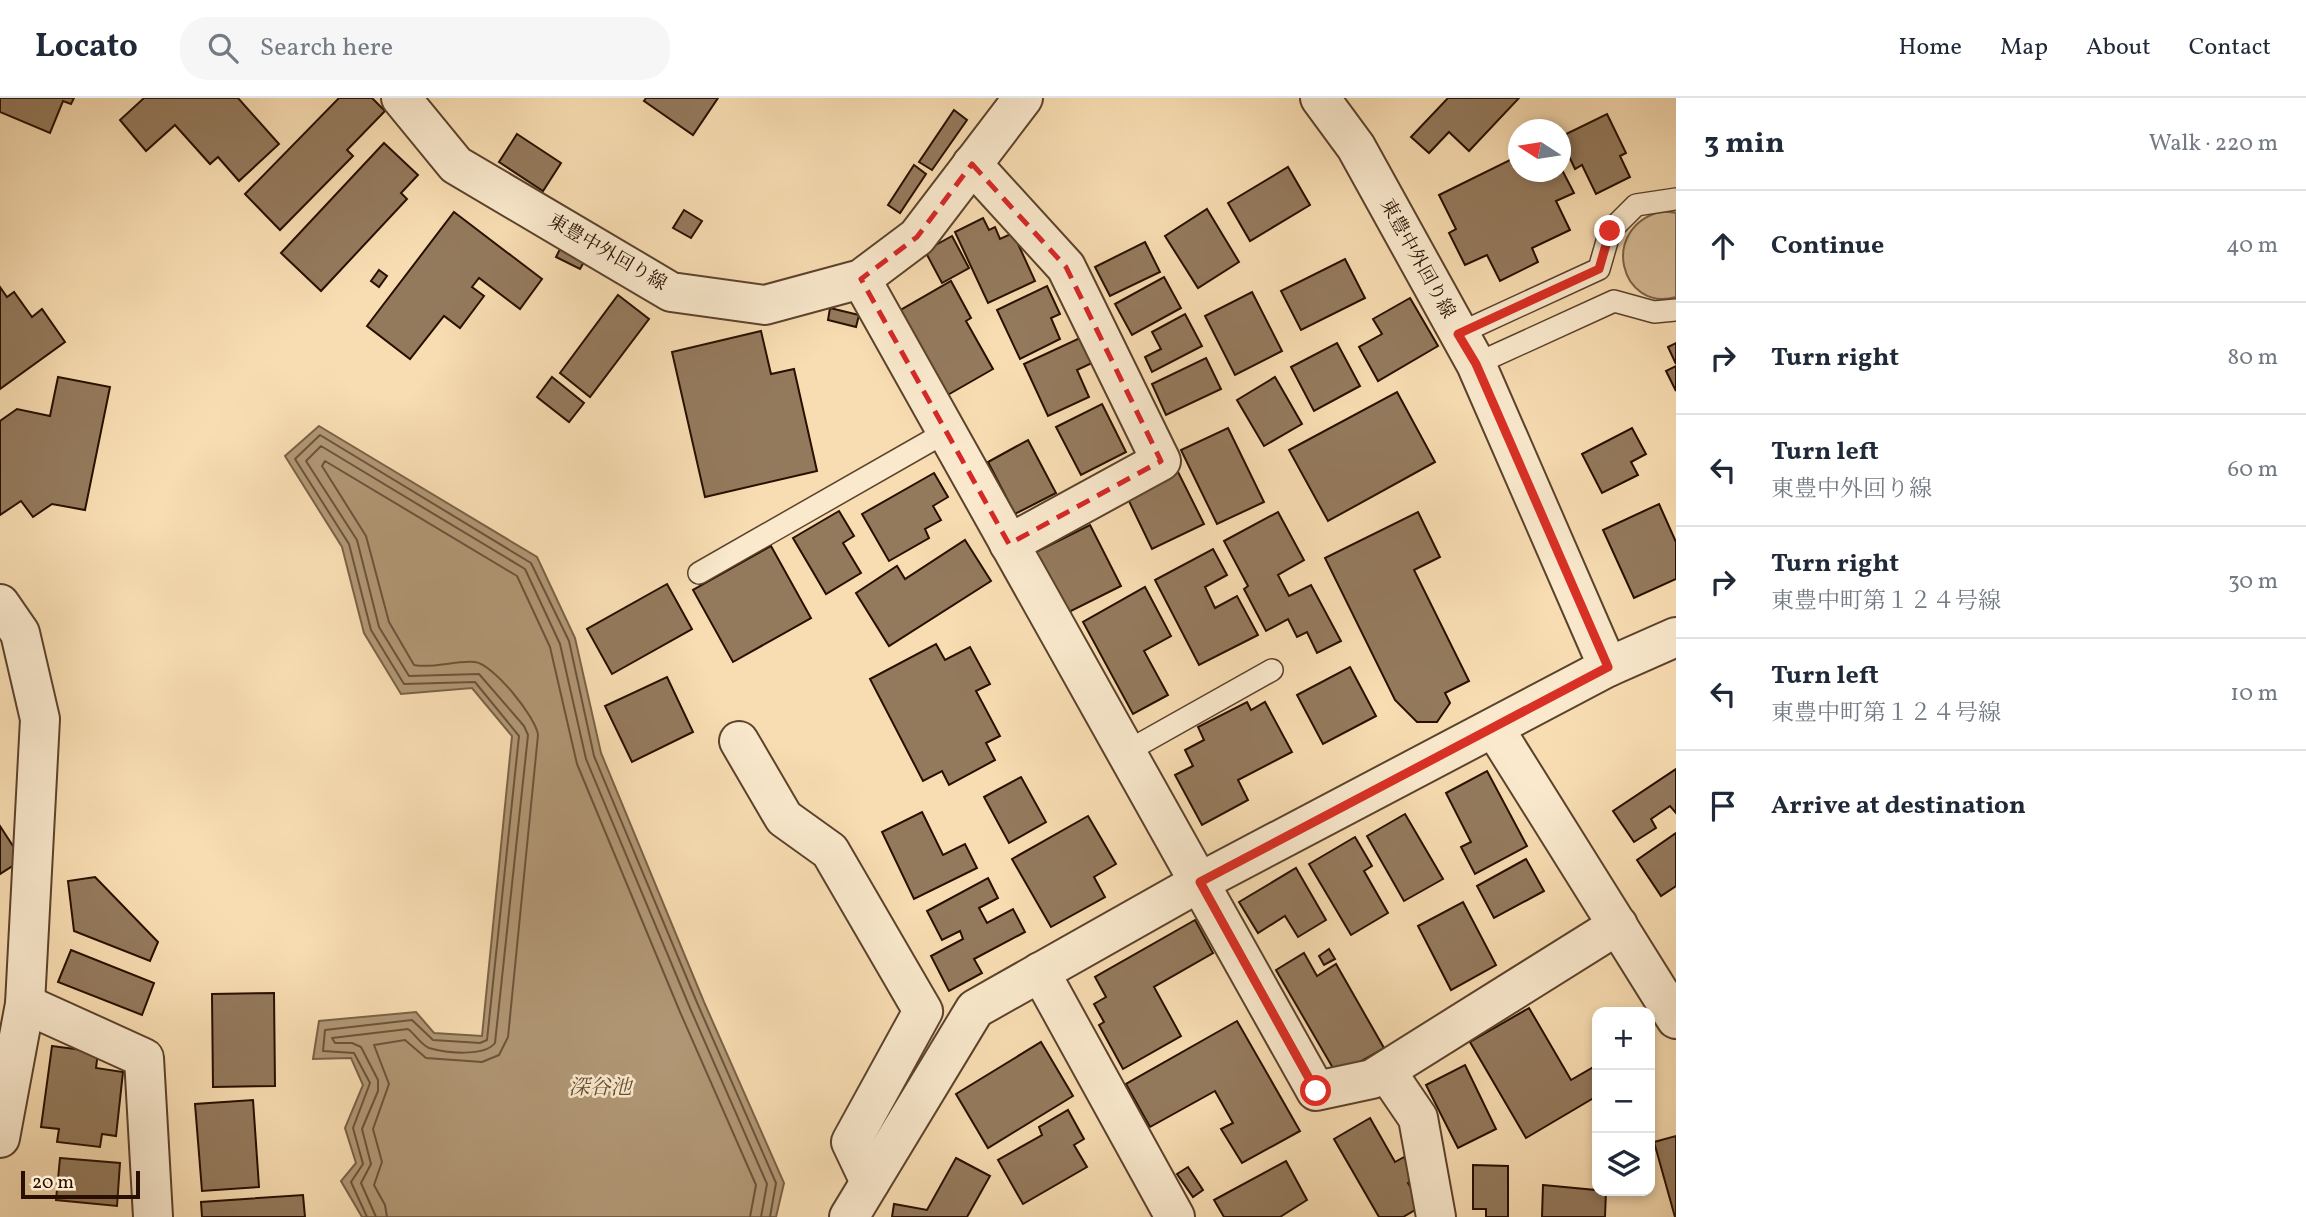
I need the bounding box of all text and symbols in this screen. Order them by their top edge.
search box [180,17,670,80]
text: Locato [35,25,138,71]
icon: search [204,29,242,67]
text: Search here [260,30,393,66]
text: Home [1898,31,1962,65]
text: Map [2000,31,2048,65]
text: About [2086,31,2151,65]
text: Contact [2189,31,2271,65]
north arrow [1508,119,1571,182]
text: 3 min [1704,123,1785,165]
text: Walk · 220 m [2149,128,2278,160]
street label: 東豊中外回り線 [1373,195,1461,323]
street label: 東豊中外回り線 [543,208,671,298]
route end [1594,215,1625,246]
icon: ahead [1704,227,1742,265]
text: Continue [1771,228,1884,264]
text: 40 m [2226,230,2278,262]
icon: right [1704,339,1742,377]
text: Turn right [1771,340,1899,376]
text: 80 m [2228,342,2278,374]
text: Turn left [1771,434,1879,470]
icon: left [1704,451,1742,489]
text: 60 m [2228,454,2278,486]
text: 東豊中外回り線 [1771,474,1932,506]
text: Turn right [1771,546,1899,582]
icon: right [1704,563,1742,601]
text: 30 m [2228,566,2278,598]
text: 東豊中町第１２４号線 [1771,586,2001,618]
text: Turn left [1771,658,1879,694]
icon: left [1704,675,1742,713]
text: 10 m [2230,678,2278,710]
text: 東豊中町第１２４号線 [1771,698,2001,730]
icon: arrive [1704,787,1742,825]
text: Arrive at destination [1771,788,2026,824]
map controls [1592,1007,1655,1196]
button: + [1592,1007,1655,1070]
button: − [1592,1070,1655,1133]
water label: 深谷池 [569,1074,633,1103]
route start [1300,1075,1331,1106]
button: layers [1592,1133,1655,1196]
scale bar [21,1168,140,1200]
text: 20 m [32,1170,74,1196]

